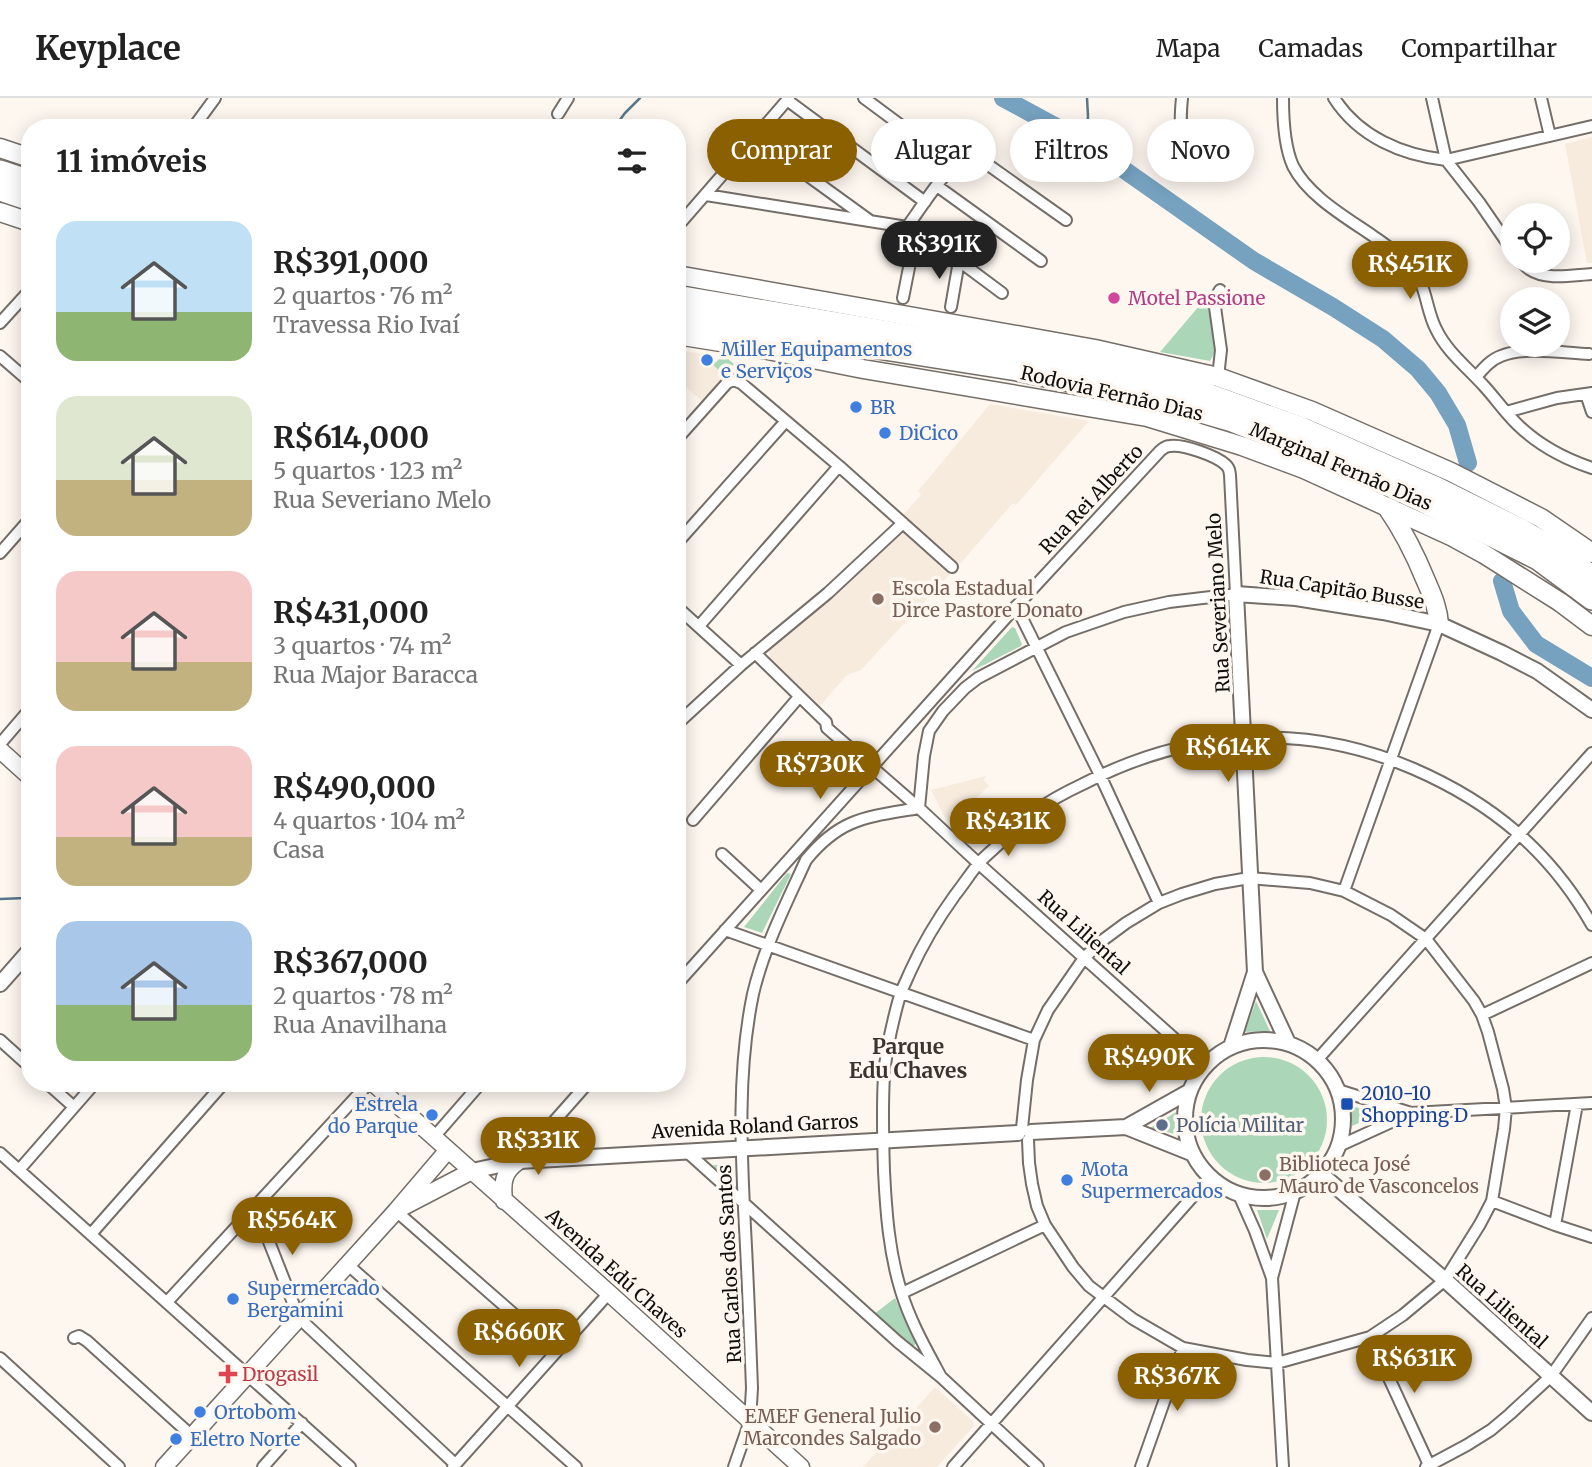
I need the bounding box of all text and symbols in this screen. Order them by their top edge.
text: Keyplace [35,28,181,69]
text: Mapa [1156,33,1220,64]
text: Camadas [1258,33,1363,64]
text: Compartilhar [1401,33,1557,64]
chip: Comprar [707,119,857,182]
chip: Alugar [871,119,996,182]
chip: Filtros [1010,119,1133,182]
chip: Novo [1147,119,1254,182]
text: 11 imóveis [56,142,207,180]
icon: filters [613,142,651,180]
map controls [1500,203,1570,357]
button: locate [1500,203,1570,273]
pin: R$391K [882,222,996,281]
text: R$391K [897,229,981,258]
pin: R$451K [1353,242,1467,301]
text: R$391,000 [273,243,429,281]
icon: home [112,249,196,333]
text: R$451K [1368,249,1452,278]
text: 2 quartos · 76 m² [273,281,452,310]
place label: Motel Passione [1128,286,1265,310]
button: layers [1500,287,1570,357]
marker: Motel Passione [1106,290,1122,306]
text: Travessa Rio Ivaí [273,310,460,339]
place label: Miller Equipamentos e Serviços [721,337,912,383]
marker: Miller Equipamentos e Serviços [699,352,715,368]
street label: Rodovia Fernão Dias [1018,360,1206,426]
place label: BR [870,395,897,419]
marker: BR [848,399,864,415]
street label: Marginal Fernão Dias [1246,417,1436,515]
text: R$614,000 [273,418,429,456]
place label: DiCico [899,421,958,445]
icon: home [112,424,196,508]
marker: DiCico [877,425,893,441]
street label: Rua Rei Alberto [1034,439,1148,559]
text: 5 quartos · 123 m² [273,456,462,485]
text: Rua Severiano Melo [273,485,491,514]
street label: Rua Severiano Melo [1201,512,1235,694]
street label: Rua Capitão Busse [1258,564,1426,614]
place label: Escola Estadual Dirce Pastore Donato [892,576,1083,622]
marker: Escola Estadual Dirce Pastore Donato [870,591,886,607]
text: R$431,000 [273,593,429,631]
icon: home [112,599,196,683]
text: 3 quartos · 74 m² [273,631,451,660]
text: Rua Major Baracca [273,660,478,689]
pin: R$614K [1171,724,1285,784]
text: R$614K [1186,732,1270,761]
pin: R$730K [763,742,877,801]
text: R$730K [776,749,864,778]
text: R$490,000 [273,768,436,806]
icon: home [112,774,196,858]
pin: R$431K [951,798,1065,858]
text: 4 quartos · 104 m² [273,806,465,835]
text: R$431K [966,806,1050,835]
text: Casa [273,835,325,864]
street label: Rua Liliental [1033,885,1135,980]
text: R$367,000 [273,943,428,981]
icon: home [112,949,196,1033]
text: 2 quartos · 78 m² [273,981,453,1010]
text: Rua Anavilhana [273,1010,447,1039]
district label: Parque Edu Chaves [849,1033,967,1084]
pin: R$490K [1092,1034,1206,1094]
text: R$490K [1104,1042,1194,1071]
place label: 2010-10 Shopping D [1361,1081,1468,1127]
place label: Estrela do Parque [328,1092,418,1138]
marker: 2010-10 Shopping D [1339,1096,1355,1112]
marker: Estrela do Parque [424,1107,440,1123]
street label: Avenida Roland Garros [650,1109,859,1143]
place label: Polícia Militar [1176,1113,1305,1137]
marker: Polícia Militar [1154,1117,1170,1133]
pin: R$331K [481,1118,595,1177]
text: R$331K [497,1125,579,1154]
place label: Biblioteca José Mauro de Vasconcelos [1279,1152,1479,1198]
place label: Mota Supermercados [1081,1157,1223,1203]
street label: Rua Carlos dos Santos [712,1164,746,1364]
marker: Biblioteca José Mauro de Vasconcelos [1257,1167,1273,1183]
marker: Mota Supermercados [1059,1172,1075,1188]
pin: R$564K [235,1198,349,1257]
street label: Avenida Edú Chaves [540,1202,693,1343]
text: R$564K [248,1205,336,1234]
street label: Rua Liliental [1451,1259,1553,1354]
place label: Supermercado Bergamini [247,1276,380,1322]
marker: Supermercado Bergamini [225,1291,241,1307]
pin: R$660K [462,1310,576,1369]
text: R$660K [473,1317,565,1346]
pin: R$631K [1357,1336,1471,1395]
text: R$631K [1372,1343,1456,1372]
pin: R$367K [1120,1354,1234,1413]
text: R$367K [1134,1361,1220,1390]
place label: Drogasil [242,1362,319,1386]
marker: Drogasil [220,1366,236,1382]
place label: Ortobom [214,1400,296,1424]
marker: Ortobom [192,1404,208,1420]
place label: EMEF General Julio Marcondes Salgado [743,1404,921,1450]
marker: EMEF General Julio Marcondes Salgado [927,1419,943,1435]
place label: Eletro Norte [190,1427,300,1451]
marker: Eletro Norte [168,1431,184,1447]

